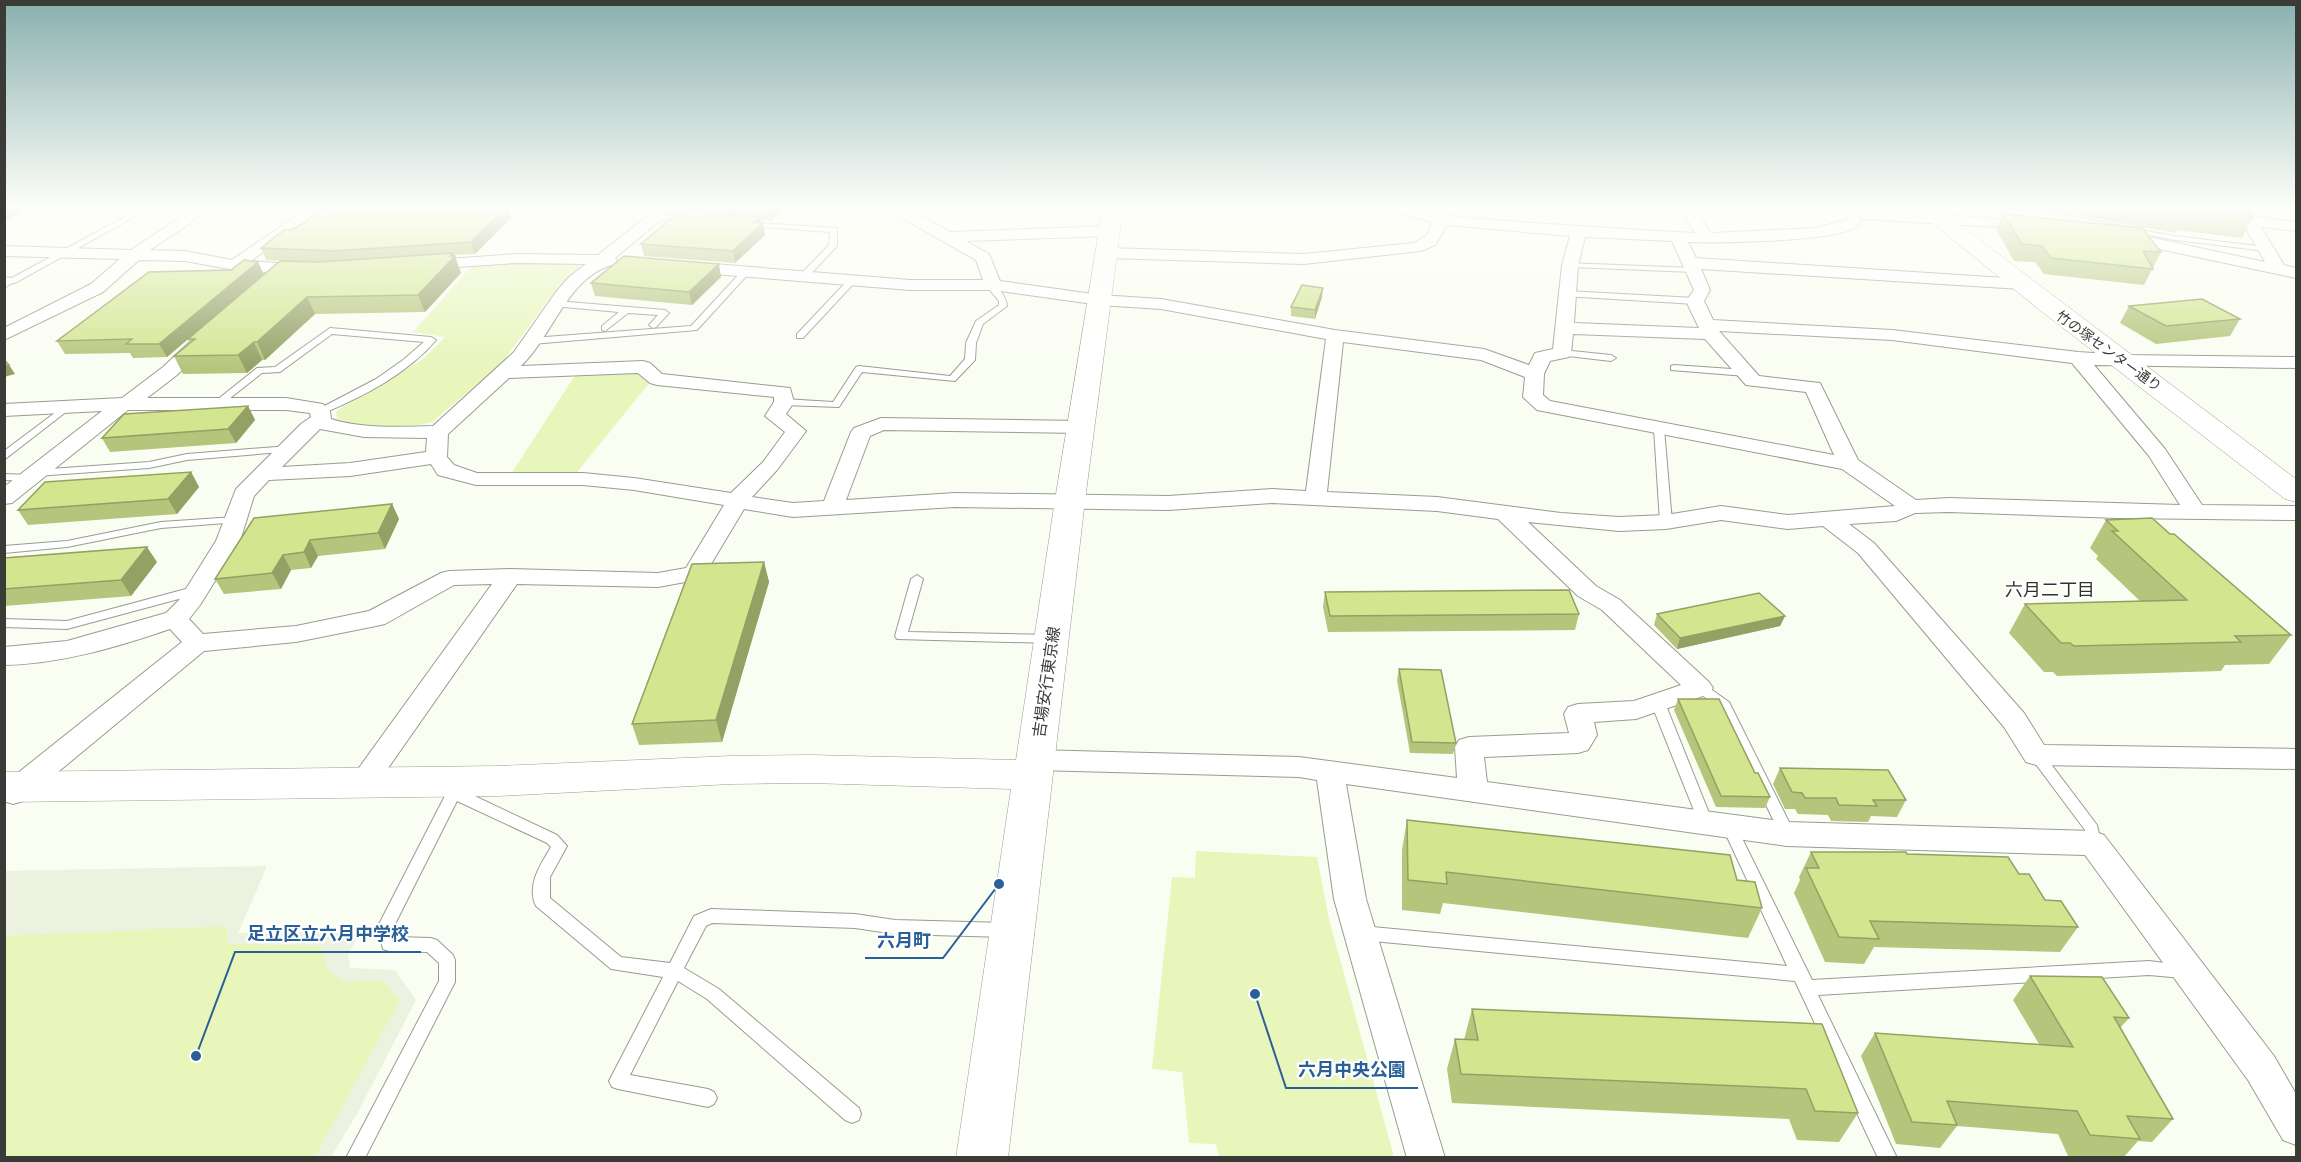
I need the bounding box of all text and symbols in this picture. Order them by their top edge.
street label: 竹の塚センター通り [2053,307,2165,395]
district label: 六月二丁目 [2005,578,2095,601]
street label: 吉場安行東京線 [1028,625,1064,739]
callout: 足立区立六月中学校 [235,916,421,952]
text: 足立区立六月中学校 [247,922,409,945]
callout: 六月町 [865,922,943,958]
text: 六月町 [877,929,931,952]
callout: 六月中央公園 [1286,1052,1418,1088]
text: 六月中央公園 [1298,1058,1406,1081]

